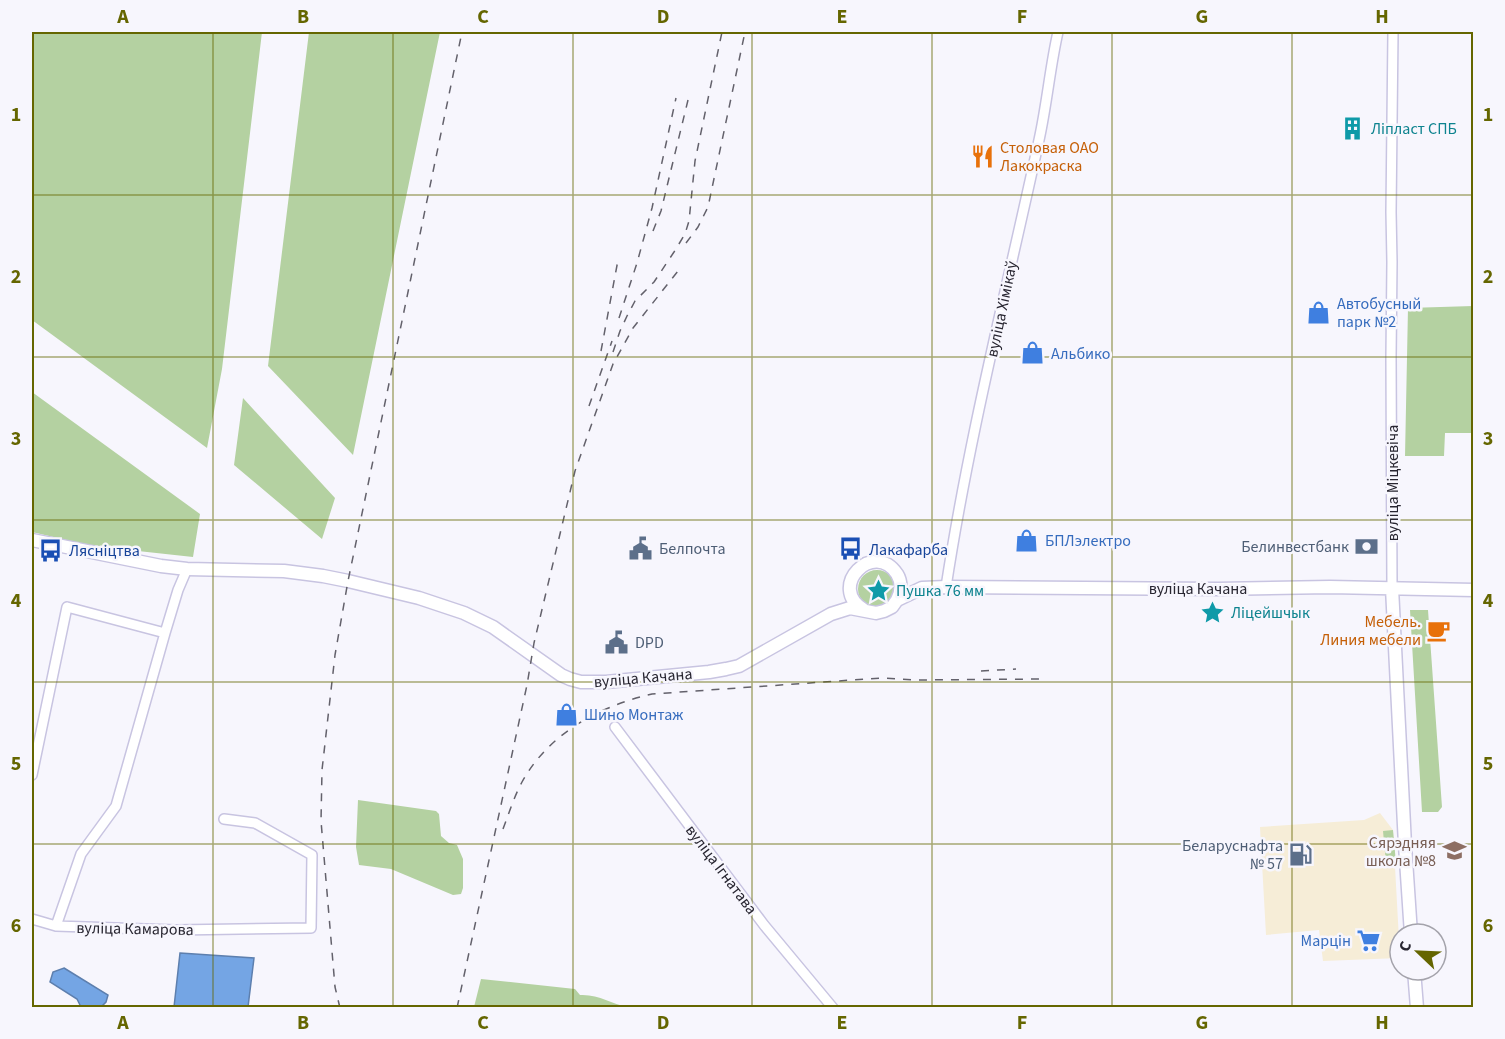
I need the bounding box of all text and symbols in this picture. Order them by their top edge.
text: A [116,3,129,31]
text: B [297,3,309,31]
text: C [477,3,489,31]
text: D [657,3,669,31]
text: E [837,3,847,31]
text: F [1017,3,1027,31]
text: G [1196,3,1208,31]
text: H [1375,3,1389,31]
text: 1 [11,101,21,129]
text: 1 [1483,101,1493,129]
building icon: Ліпласт СПБ [1340,115,1366,141]
place label: Ліпласт СПБ [1371,118,1457,140]
place label: Столовая ОАО Лакокраска [1000,137,1099,177]
restaurant icon: Столовая ОАО Лакокраска [969,143,995,169]
street label: вуліца Хімікаў [981,259,1023,359]
text: 2 [11,263,21,291]
text: 2 [1483,263,1493,291]
place label: Автобусный парк №2 [1337,293,1421,333]
shop icon: Автобусный парк №2 [1306,299,1332,325]
shop icon: Альбико [1020,340,1046,366]
place label: Альбико [1051,343,1110,365]
text: 3 [11,425,21,453]
street label: вуліца Міцкевіча [1382,425,1404,541]
text: 3 [1483,425,1493,453]
shop icon: БПЛэлектро [1014,527,1040,553]
place label: БПЛэлектро [1045,530,1131,552]
bank icon: Белинвестбанк [1354,533,1380,559]
public building icon: Белпочта [628,535,654,561]
bus stop icon: Лакафарба [838,536,864,562]
place label: Белинвестбанк [1241,536,1349,558]
bus stop icon: Лясніцтва [38,537,64,563]
place label: Белпочта [659,538,726,560]
place label: Лакафарба [869,539,948,561]
place label: Лясніцтва [69,540,140,562]
place icon: Пушка 76 мм [865,577,891,603]
street label: вуліца Качана [1149,578,1247,600]
place label: Пушка 76 мм [896,580,984,602]
text: 4 [11,587,22,615]
text: 4 [1483,587,1494,615]
place icon: Ліцейшчык [1200,599,1226,625]
place label: Ліцейшчык [1231,602,1310,624]
place label: Мебель. Линия мебели [1320,611,1421,651]
cafe icon: Мебель. Линия мебели [1426,617,1452,643]
public building icon: DPD [604,629,630,655]
place label: DPD [635,632,664,654]
street label: вуліца Качана [593,663,693,693]
shop icon: Шино Монтаж [553,701,579,727]
place label: Шино Монтаж [584,704,683,726]
text: 5 [11,750,21,778]
text: 5 [1483,750,1493,778]
street label: вуліца Ігнатава [680,820,762,919]
place label: Сярэдняя школа №8 [1366,832,1436,872]
place label: Беларуснафта № 57 [1182,835,1283,875]
school or university icon: Сярэдняя школа №8 [1441,838,1467,864]
fuel station icon: Беларуснафта № 57 [1288,841,1314,867]
text: 6 [11,912,21,940]
text: 6 [1483,912,1493,940]
street label: вуліца Камарова [76,917,194,941]
north arrow [1388,922,1448,982]
supermarket icon: Марцін [1356,927,1382,953]
place label: Марцін [1301,930,1351,952]
text: С [1393,938,1417,955]
text: A [116,1009,129,1037]
text: B [297,1009,309,1037]
text: C [477,1009,489,1037]
text: D [657,1009,669,1037]
text: E [837,1009,847,1037]
text: F [1017,1009,1027,1037]
text: G [1196,1009,1208,1037]
text: H [1375,1009,1389,1037]

